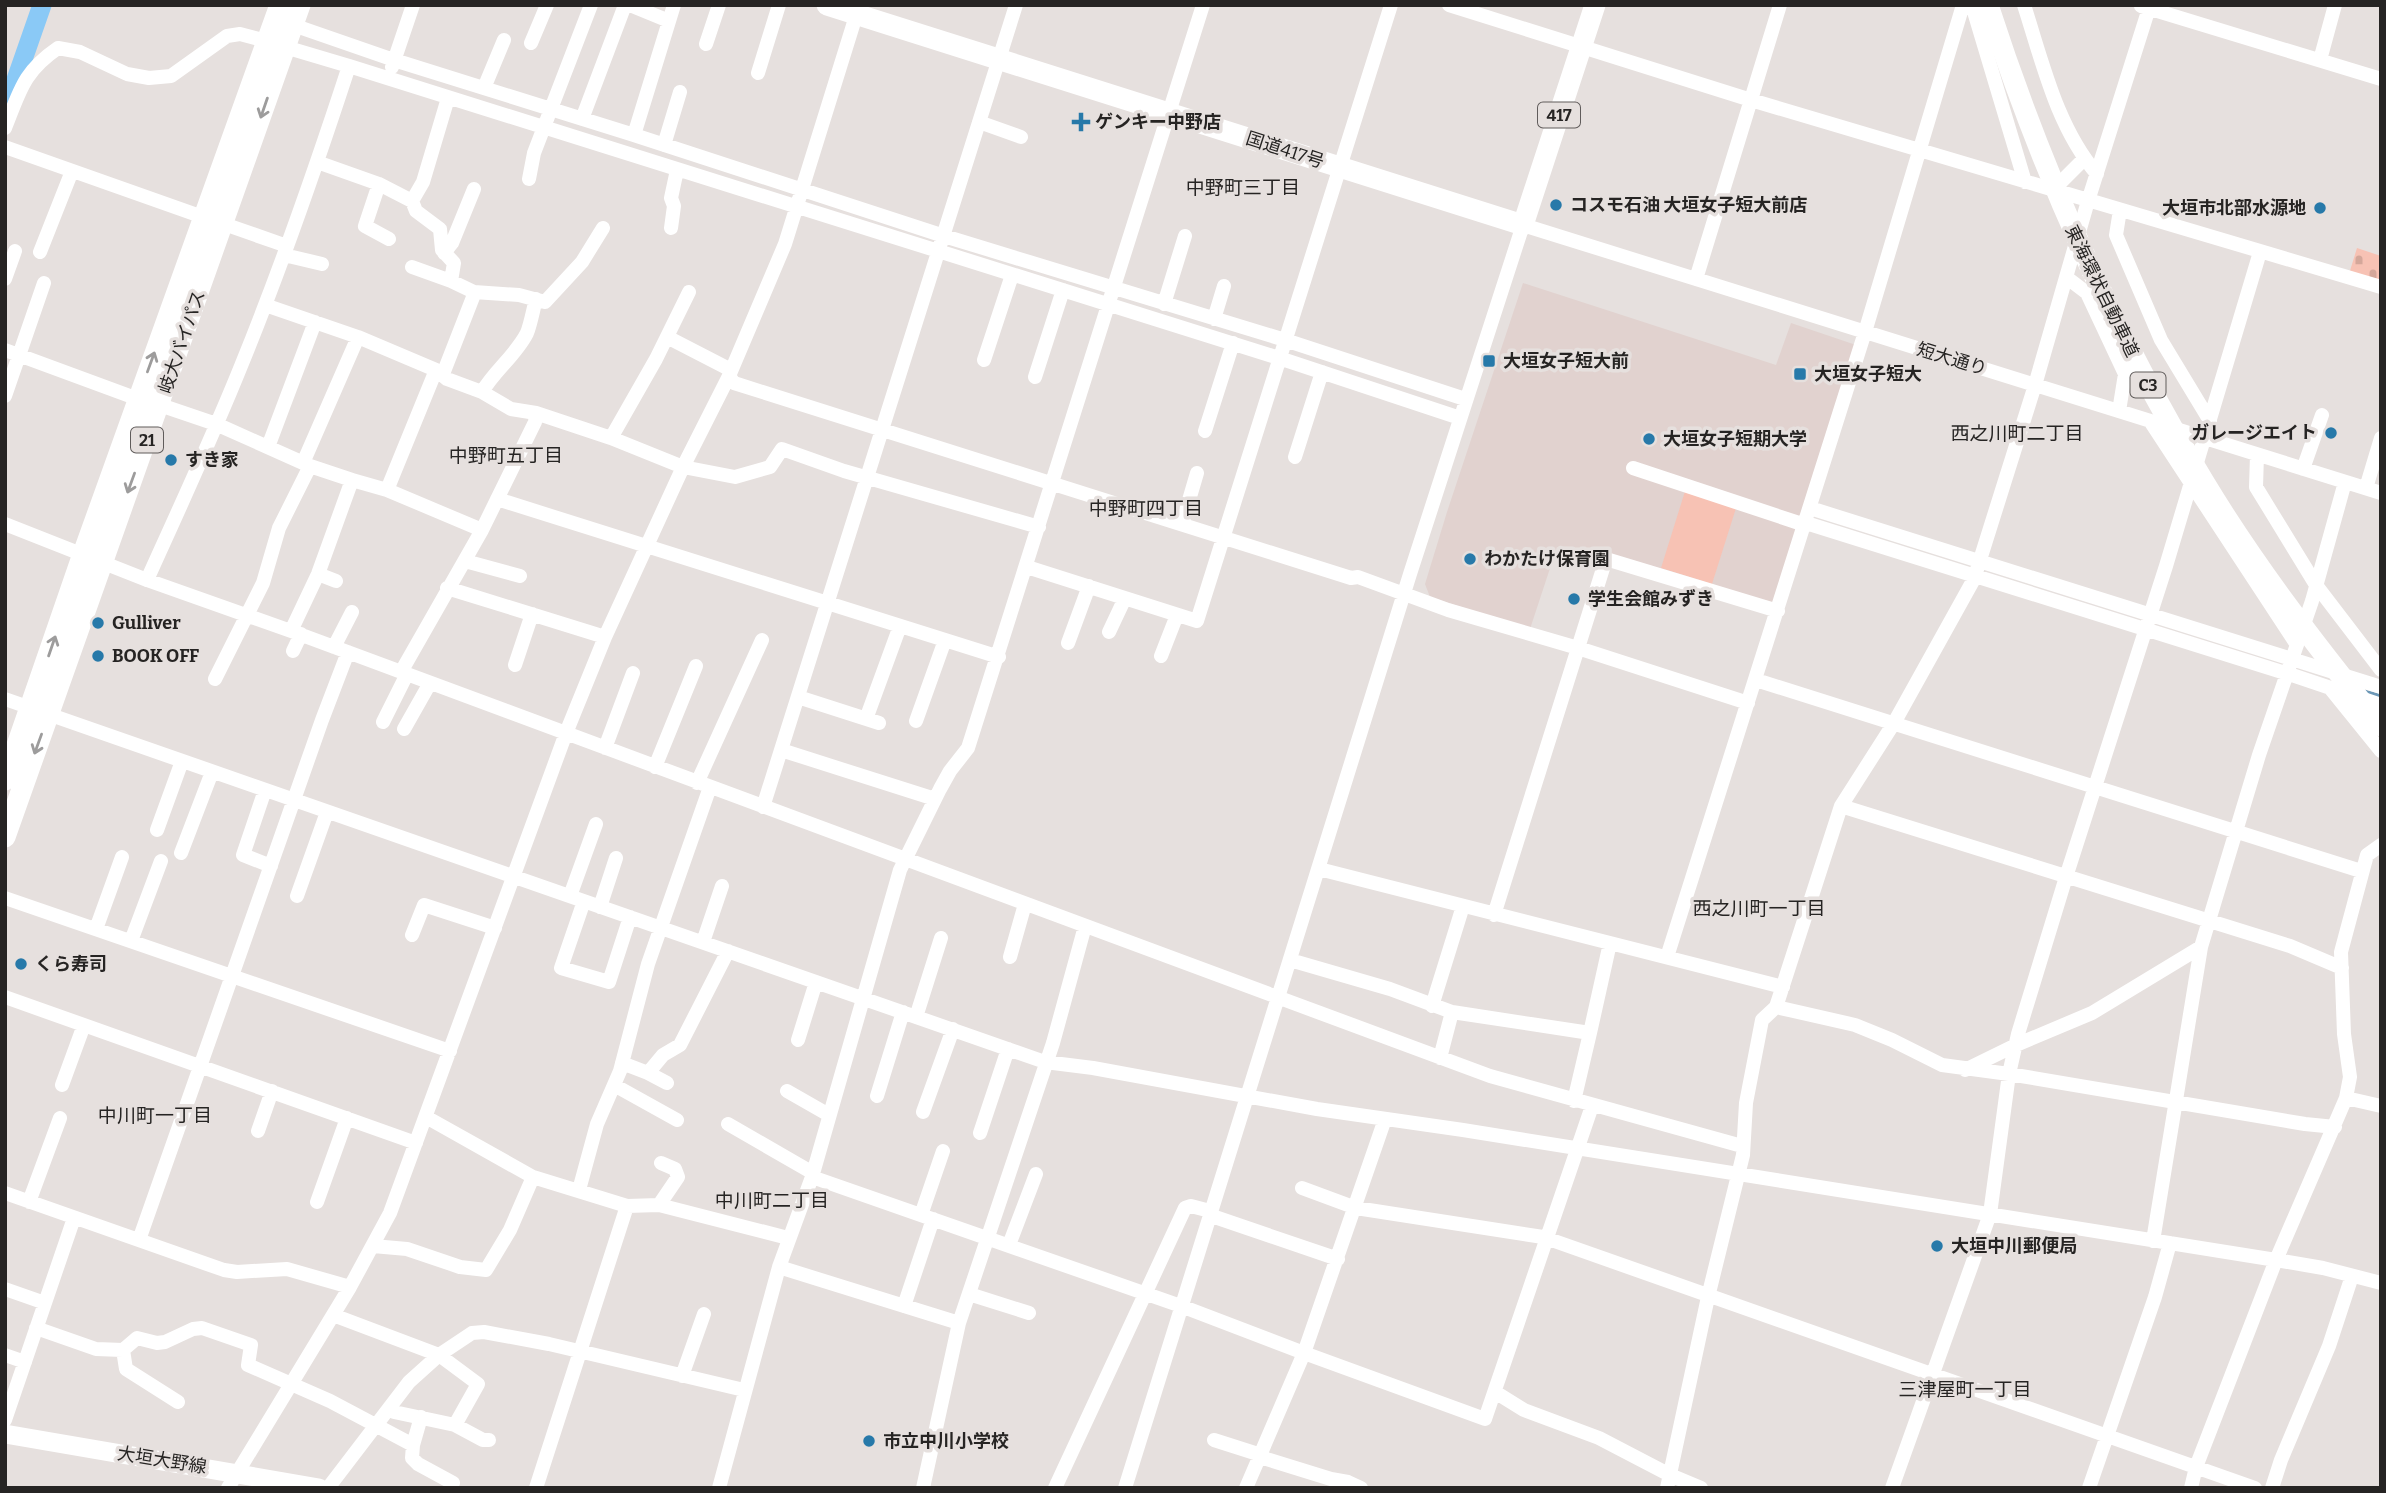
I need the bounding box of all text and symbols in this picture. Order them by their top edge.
one-way arrow [257,96,269,118]
road number: 417 [1538,102,1580,127]
place label: ゲンキー中野店 [1095,111,1221,133]
marker: ゲンキー中野店 [1073,114,1089,130]
street label: 国道417号 [1243,127,1327,173]
district label: 中野町三丁目 [1186,176,1300,199]
place label: コスモ石油 大垣女子短大前店 [1570,194,1807,216]
marker: コスモ石油 大垣女子短大前店 [1548,197,1564,213]
place label: 大垣市北部水源地 [2162,197,2306,219]
marker: 大垣市北部水源地 [2312,200,2328,216]
street label: 東海環状自動車道 [2061,221,2143,361]
street label: 岐大バイパス [154,288,210,396]
street label: 短大通り [1914,338,1990,380]
place label: 大垣女子短大前 [1503,350,1629,372]
one-way arrow [146,352,158,374]
marker: 大垣女子短大前 [1481,353,1497,369]
place label: 大垣女子短大 [1814,363,1922,385]
marker: 大垣女子短大 [1792,366,1808,382]
road number: C3 [2130,372,2166,398]
district label: 西之川町二丁目 [1950,422,2084,445]
place label: ガレージエイト [2191,422,2317,444]
marker: ガレージエイト [2323,425,2339,441]
road number: 21 [131,428,163,452]
place label: 大垣女子短期大学 [1663,428,1807,450]
marker: 大垣女子短期大学 [1641,431,1657,447]
district label: 中野町五丁目 [449,444,563,467]
place label: すき家 [185,449,239,471]
marker: すき家 [163,452,179,468]
one-way arrow [123,472,136,494]
district label: 中野町四丁目 [1089,497,1203,520]
place label: わかたけ保育園 [1484,548,1610,570]
marker: わかたけ保育園 [1462,551,1478,567]
place label: 学生会館みずき [1588,588,1714,610]
marker: 学生会館みずき [1566,591,1582,607]
place label: Gulliver [112,612,181,634]
marker: Gulliver [90,615,106,631]
one-way arrow [46,635,59,657]
place label: BOOK OFF [112,645,199,667]
marker: BOOK OFF [90,648,106,664]
one-way arrow [31,733,44,755]
district label: 西之川町一丁目 [1692,897,1826,920]
place label: くら寿司 [35,953,107,975]
marker: くら寿司 [13,956,29,972]
district label: 中川町一丁目 [98,1104,212,1127]
district label: 中川町二丁目 [715,1189,829,1212]
place label: 大垣中川郵便局 [1951,1235,2077,1257]
marker: 大垣中川郵便局 [1929,1238,1945,1254]
district label: 三津屋町一丁目 [1898,1378,2032,1401]
place label: 市立中川小学校 [883,1430,1009,1452]
marker: 市立中川小学校 [861,1433,877,1449]
street label: 大垣大野線 [116,1442,208,1478]

